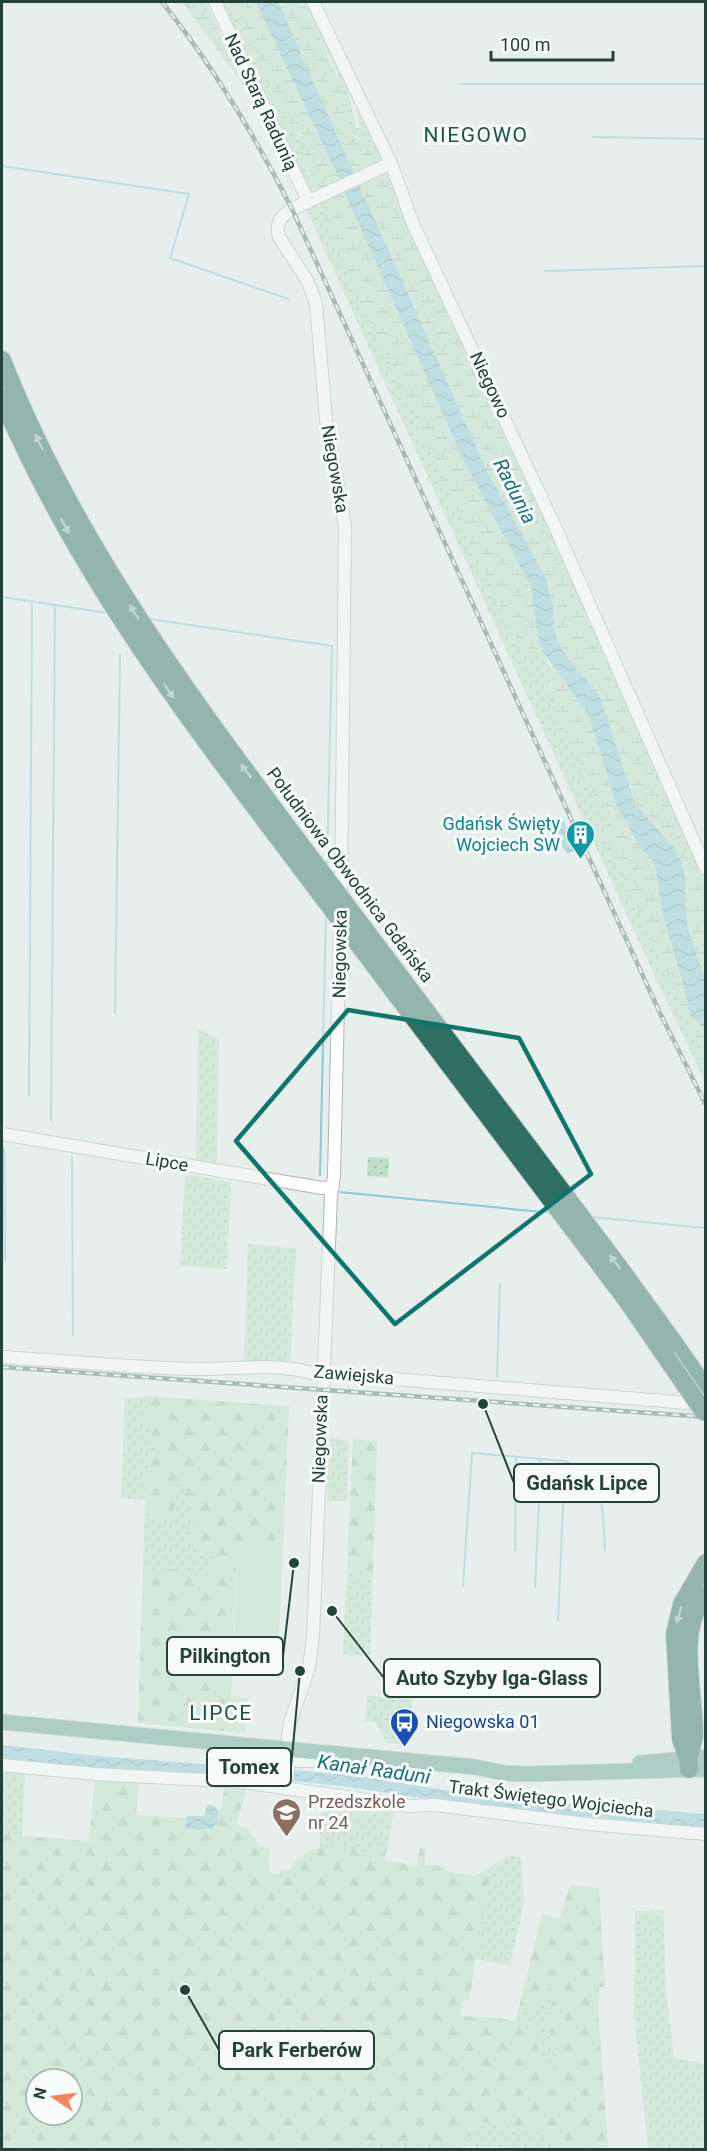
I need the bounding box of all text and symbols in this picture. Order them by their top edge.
scale bar [491,24,612,62]
street label: Nad Starą Radunią [221,30,302,174]
text: 100 m [500,34,551,55]
district label: NIEGOWO [424,123,528,147]
street label: Niegowo [466,348,515,421]
street label: Niegowska [317,423,354,514]
one-way arrow [34,433,43,450]
water label: Radunia [488,454,542,528]
one-way arrow [60,517,70,534]
one-way arrow [128,604,139,620]
one-way arrow [163,682,175,698]
street label: Południowa Obwodnica Gdańska [263,763,438,986]
one-way arrow [240,764,252,779]
place label: Gdańsk Święty Wojciech SW [442,813,560,855]
building icon: Gdańsk Święty Wojciech SW [565,818,597,860]
street label: Niegowska [328,909,351,999]
street label: Lipce [144,1147,190,1176]
one-way arrow [610,1254,622,1269]
street label: Zawiejska [313,1361,395,1388]
street label: Niegowska [307,1394,332,1484]
callout: Gdańsk Lipce [514,1464,659,1502]
text: Gdańsk Lipce [526,1471,648,1495]
one-way arrow [674,1606,683,1624]
callout: Pilkington [167,1637,283,1675]
text: Pilkington [179,1644,271,1668]
callout: Auto Szyby Iga-Glass [384,1659,600,1697]
text: Auto Szyby Iga-Glass [396,1666,588,1690]
district label: LIPCE [189,1701,253,1725]
bus stop icon: Niegowska 01 [389,1706,421,1748]
place label: Niegowska 01 [426,1711,540,1732]
callout: Tomex [207,1748,291,1786]
water label: Kanał Raduni [316,1749,432,1789]
text: Tomex [219,1755,280,1779]
street label: Trakt Świętego Wojciecha [447,1776,655,1821]
place label: Przedszkole nr 24 [308,1791,405,1833]
school or university icon: Przedszkole nr 24 [271,1796,303,1838]
callout: Park Ferberów [219,2031,374,2069]
text: Park Ferberów [232,2038,363,2062]
north arrow [24,2067,84,2127]
text: N [29,2086,51,2101]

